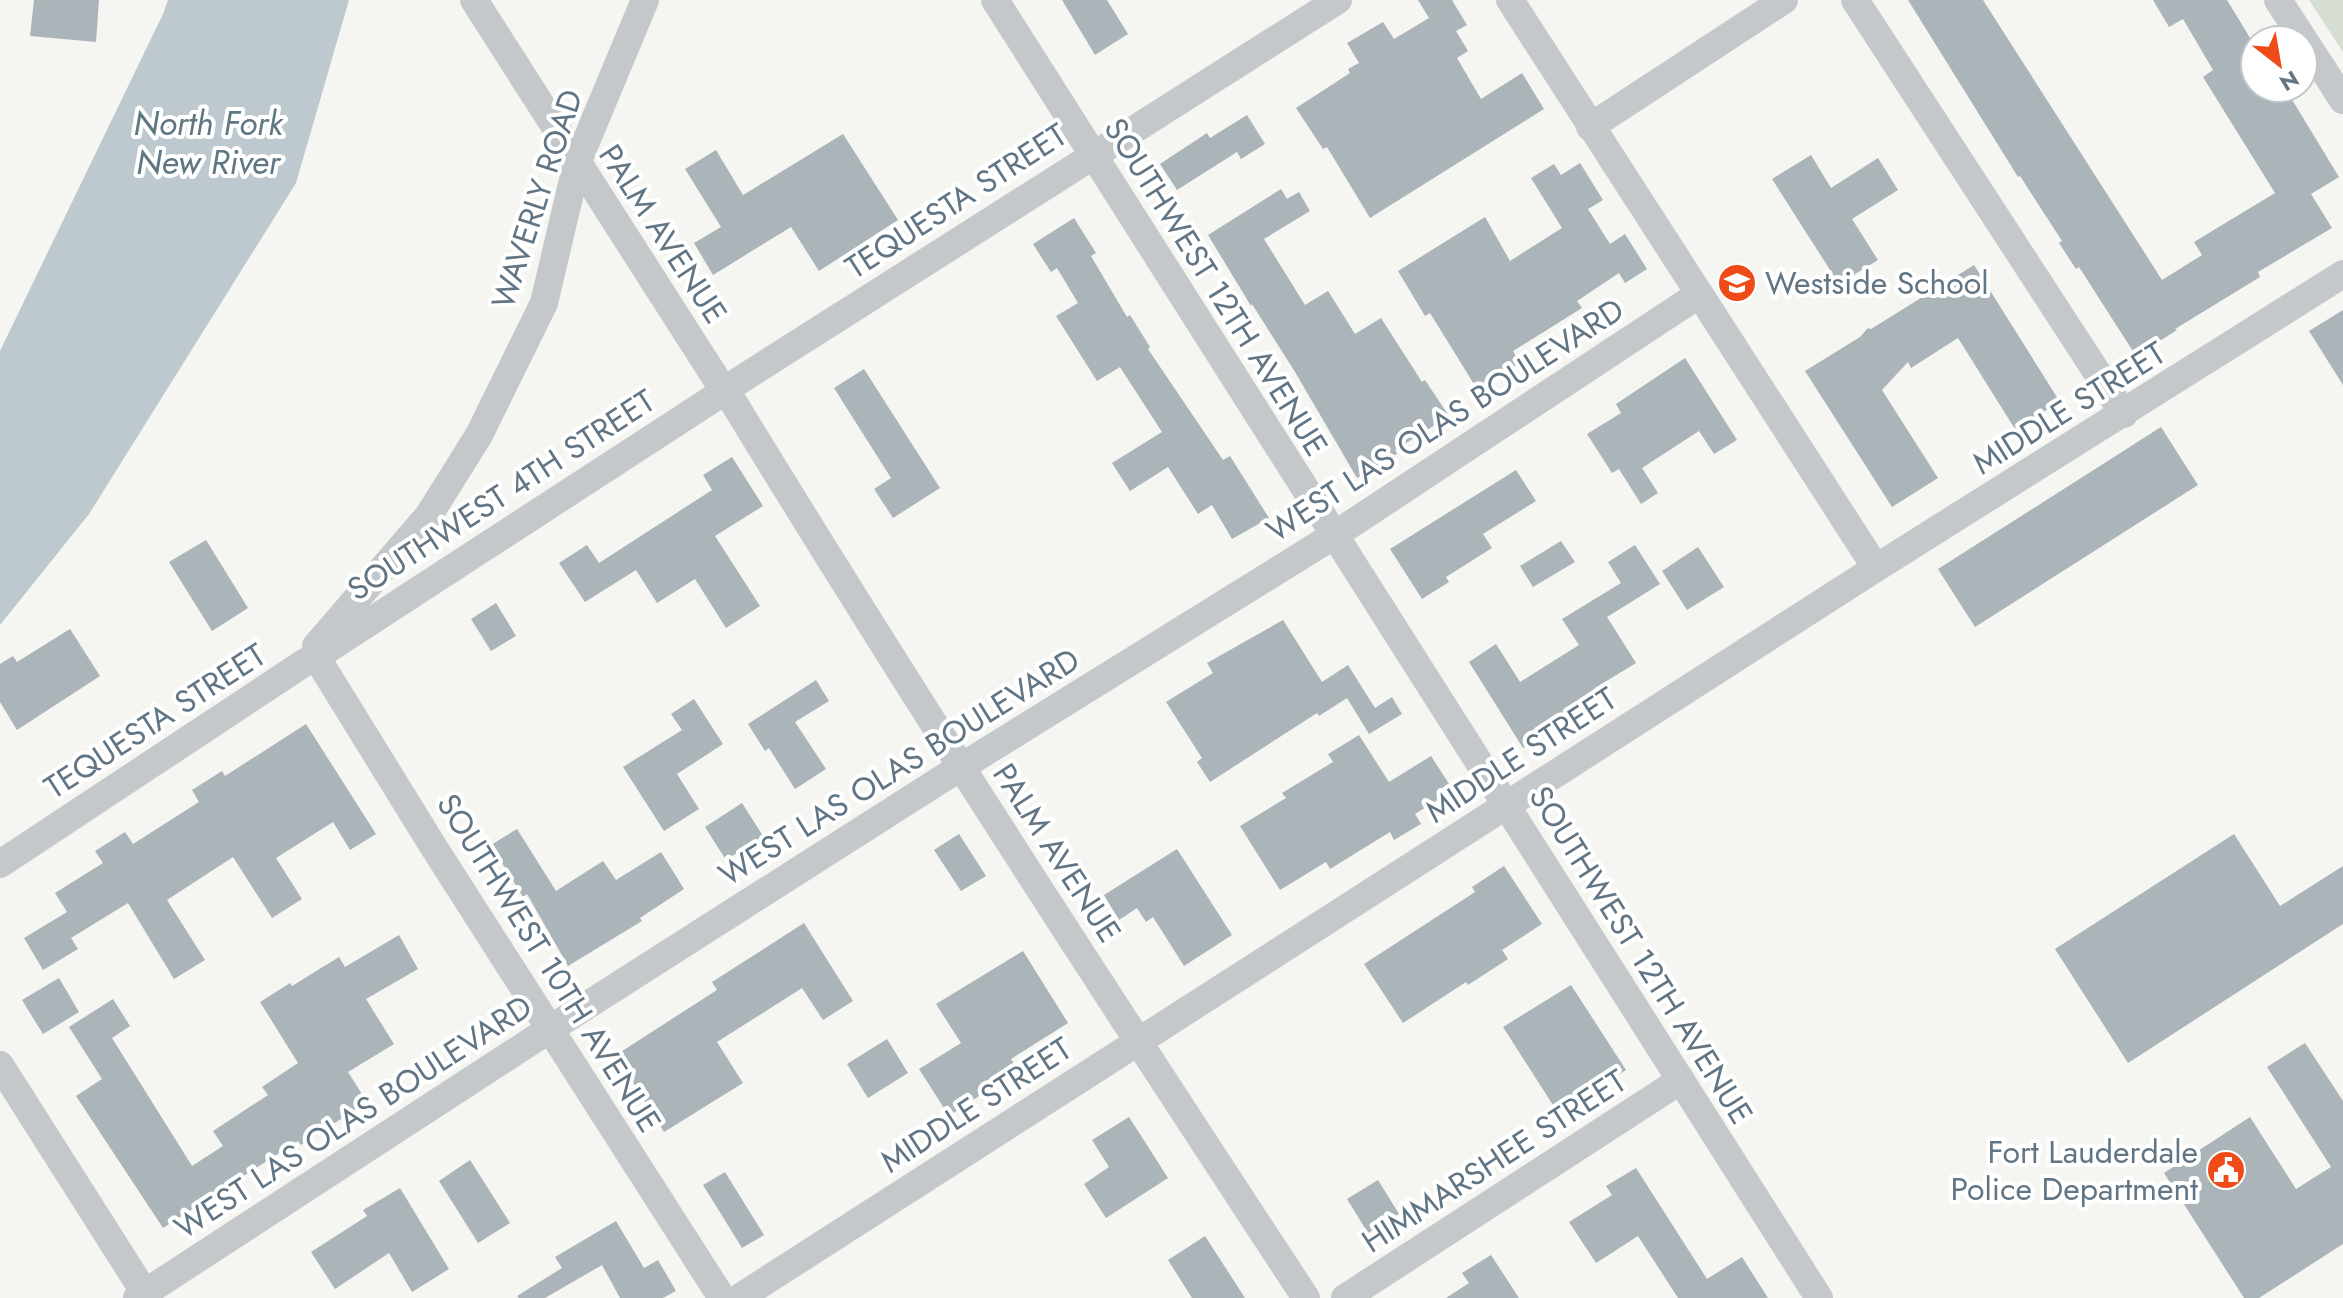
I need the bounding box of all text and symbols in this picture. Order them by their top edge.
north arrow [2239,24,2319,104]
text: N [2274,63,2305,99]
street label: WAVERLY ROAD [480,84,594,314]
water label: North Fork New River [133,99,284,187]
street label: SOUTHWEST 12TH AVENUE [1093,109,1339,465]
street label: TEQUESTA STREET [836,112,1076,290]
street label: PALM AVENUE [588,135,738,333]
place label: Westside School [1765,260,1989,306]
school or university icon: Westside School [1716,262,1758,304]
street label: WEST LAS OLAS BOULEVARD [1257,287,1633,553]
street label: MIDDLE STREET [1964,330,2174,486]
street label: SOUTHWEST 4TH STREET [338,378,664,612]
street label: TEQUESTA STREET [35,632,275,810]
street label: WEST LAS OLAS BOULEVARD [710,637,1088,897]
street label: MIDDLE STREET [1417,676,1626,834]
street label: PALM AVENUE [982,754,1132,952]
street label: SOUTHWEST 12TH AVENUE [1518,777,1764,1133]
street label: SOUTHWEST 10TH AVENUE [426,785,672,1141]
street label: WEST LAS OLAS BOULEVARD [165,984,541,1250]
street label: MIDDLE STREET [872,1026,1081,1184]
street label: HIMMARSHEE STREET [1353,1058,1635,1264]
place label: Fort Lauderdale Police Department [1950,1129,2198,1212]
public building icon: Fort Lauderdale Police Department [2205,1149,2247,1191]

